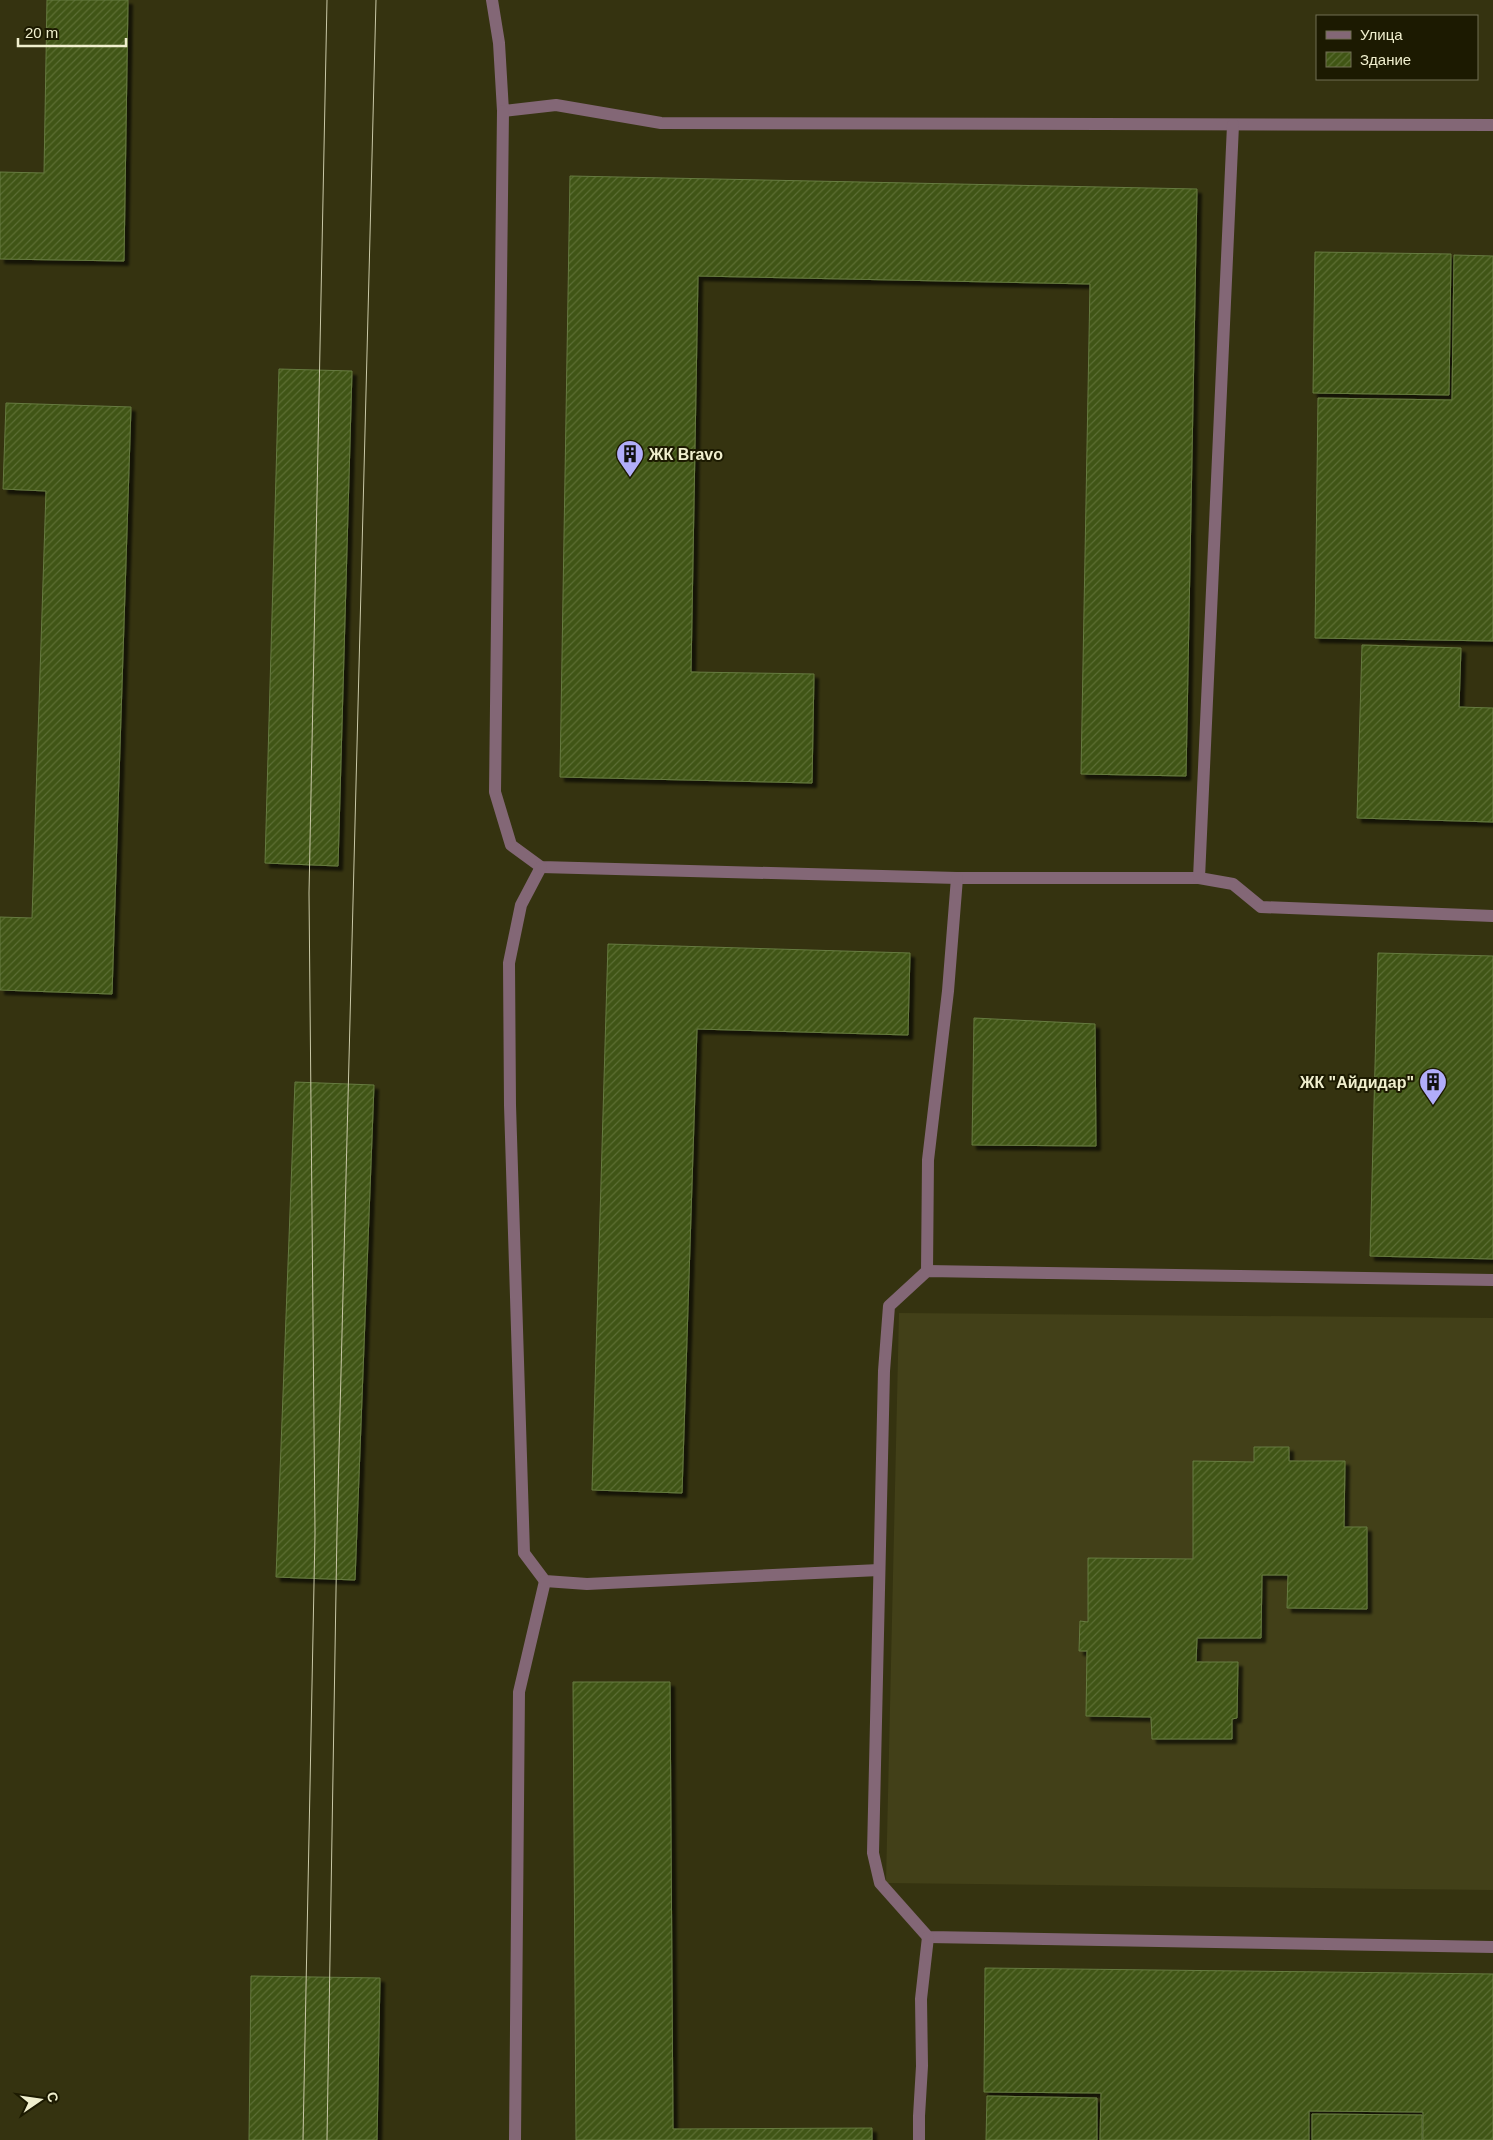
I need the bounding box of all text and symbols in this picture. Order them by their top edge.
scale bar [18,15,125,47]
legend [1316,15,1478,80]
text: 20 m [25,24,58,41]
text: Улица [1360,26,1403,43]
text: Здание [1360,51,1411,68]
building icon: ЖК Bravo [615,439,645,478]
place label: ЖК Bravo [648,446,723,463]
building icon: ЖК "Айдидар" [1418,1067,1448,1106]
place label: ЖК "Айдидар" [1299,1074,1414,1091]
north arrow [15,2075,65,2125]
text: С [44,2090,62,2104]

